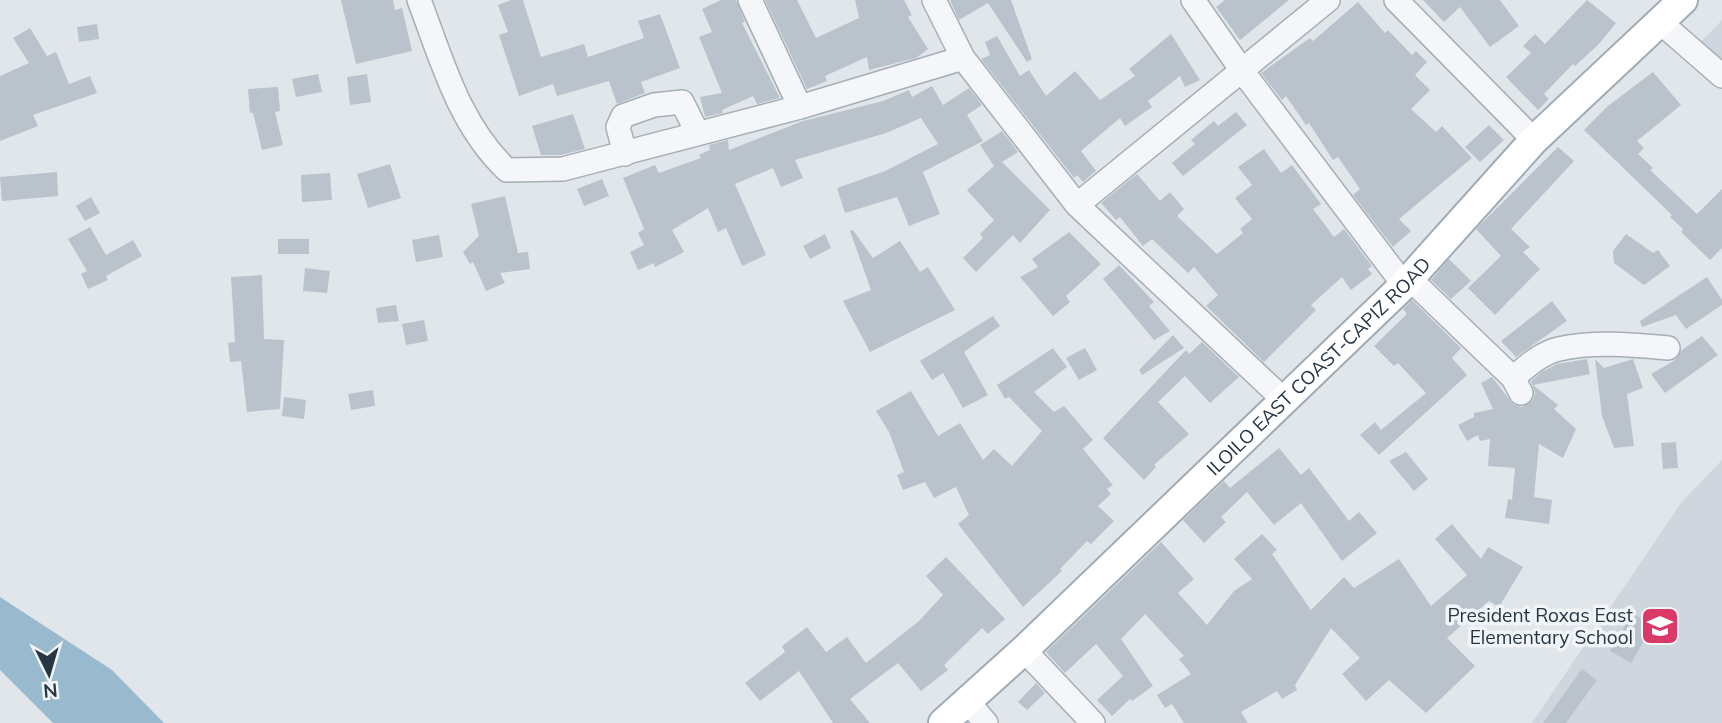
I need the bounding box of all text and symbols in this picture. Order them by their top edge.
street label: ILOILO EAST COAST-CAPIZ ROAD [1201,252,1435,480]
place label: President Roxas East Elementary School [1447,603,1633,649]
school or university icon: President Roxas East Elementary School [1639,605,1681,647]
north arrow [14,639,84,709]
text: N [42,678,59,704]

